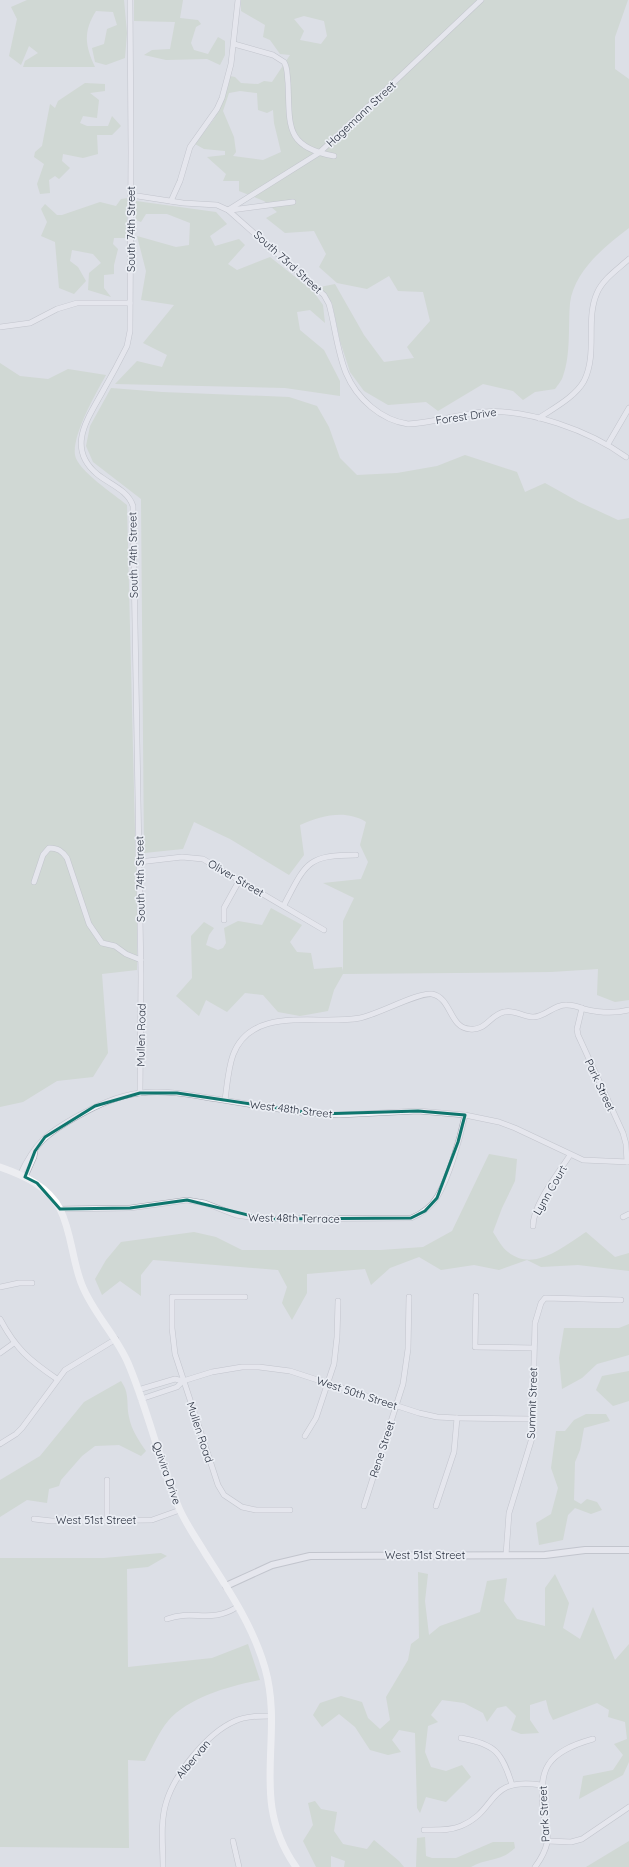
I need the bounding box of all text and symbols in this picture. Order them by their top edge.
street label: Hagemann Street [323,78,399,150]
street label: South 74th Street [124,186,138,272]
street label: South 73rd Street [251,228,325,297]
street label: Forest Drive [435,405,497,427]
street label: South 74th Street [125,512,141,598]
street label: South 74th Street [132,836,148,922]
street label: Oliver Street [205,856,267,900]
street label: Mullen Road [133,1003,149,1067]
street label: Park Street [582,1057,618,1114]
street label: West 48th Street [249,1097,333,1121]
street label: Lynn Court [530,1162,570,1218]
street label: West 48th Terrace [248,1210,340,1226]
street label: Summit Street [524,1367,540,1439]
street label: West 50th Street [315,1373,399,1413]
street label: Mullen Road [184,1400,216,1464]
street label: Rene Street [366,1418,398,1479]
street label: Quivira Drive [150,1440,184,1506]
street label: West 51st Street [56,1513,137,1527]
street label: West 51st Street [385,1548,466,1562]
street label: Albervan [173,1737,213,1781]
street label: Park Street [536,1785,552,1843]

